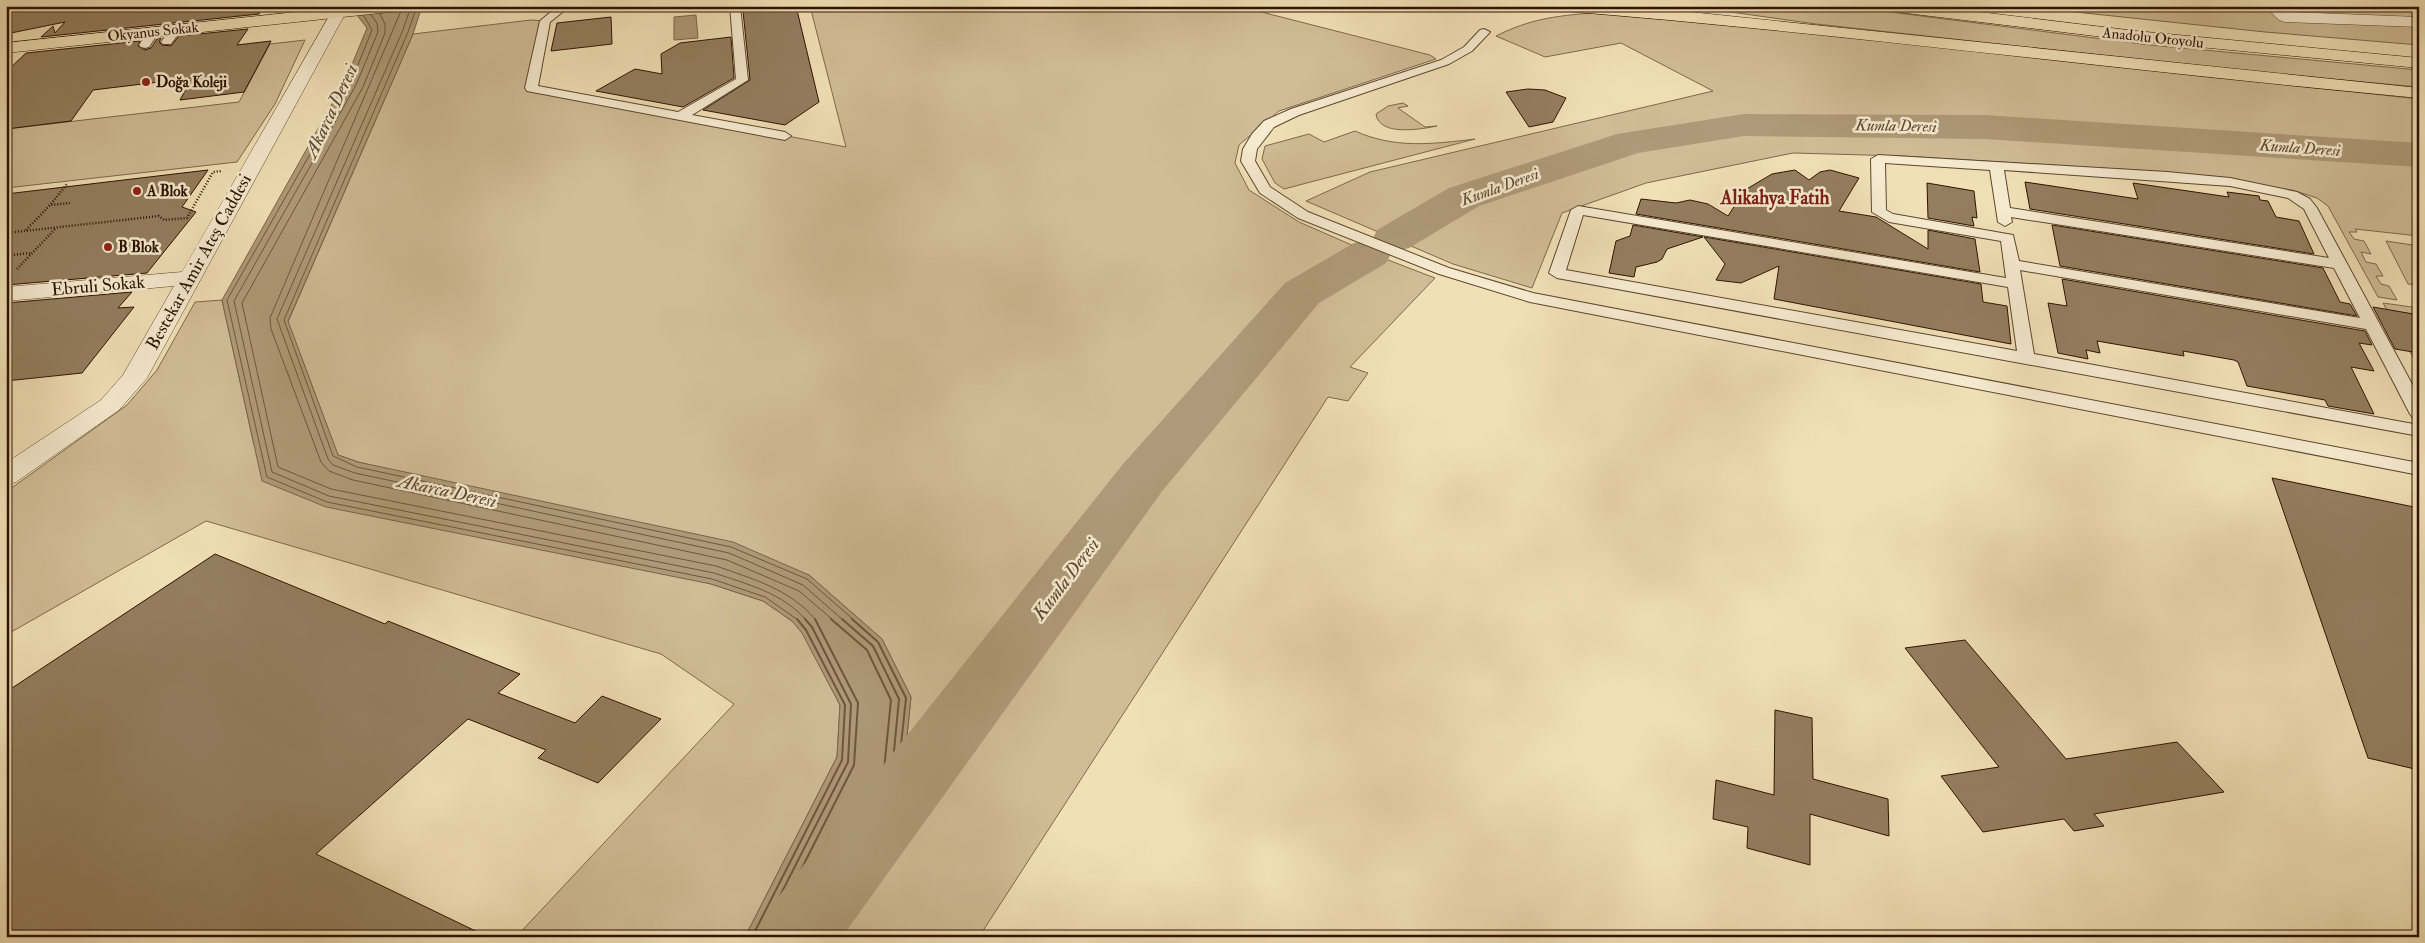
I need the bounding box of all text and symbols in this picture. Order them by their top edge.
street label: Okyanus Sokak [106,18,200,46]
street label: Anadolu Otoyolu [2100,23,2205,53]
water label: Akarca Deresi [298,60,363,164]
place label: Doğa Koleji [156,73,227,93]
marker: Doğa Koleji [140,76,152,88]
water label: Kumla Deresi [1854,115,1937,137]
water label: Kumla Deresi [2258,135,2342,161]
water label: Kumla Deresi [1458,164,1542,211]
street label: Bestekar Amir Ateş Caddesi [141,170,257,354]
place label: A Blok [146,182,188,201]
marker: A Blok [131,185,143,197]
district label: Alikahya Fatih [1720,186,1830,211]
place label: B Blok [118,238,160,257]
marker: B Blok [102,241,114,253]
street label: Ebruli Sokak [50,270,146,302]
water label: Akarca Deresi [393,468,499,513]
water label: Kumla Deresi [1027,533,1105,626]

